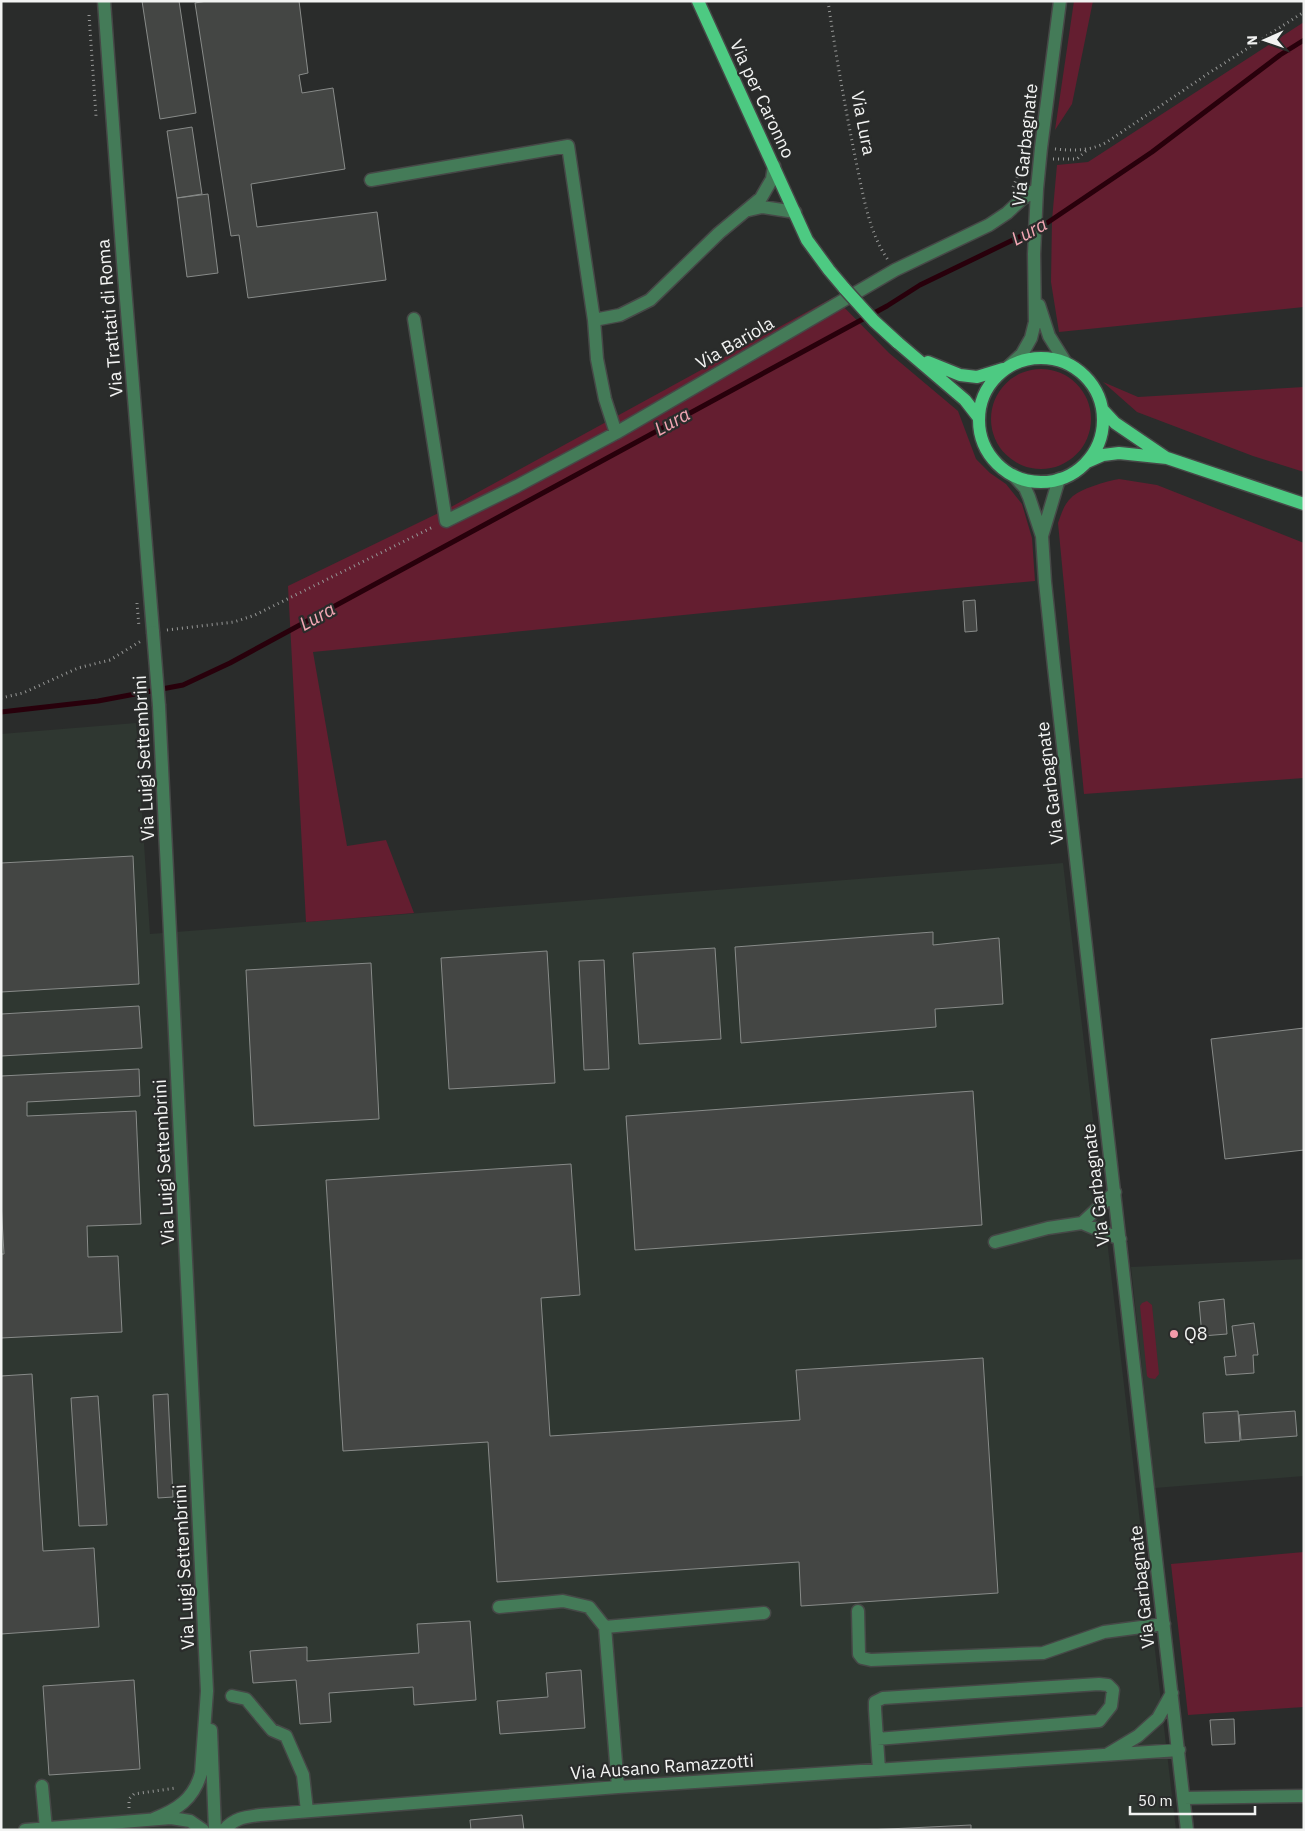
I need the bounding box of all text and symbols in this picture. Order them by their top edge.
north arrow [1240,15,1290,65]
text: N [1243,35,1261,46]
street label: Via per Caronno [725,36,800,162]
street label: Via Garbagnate [1007,82,1042,208]
street label: Via Lura [846,89,881,157]
water label: Lura [1007,212,1051,250]
street label: Via Trattati di Roma [91,238,128,398]
street label: Via Bariola [692,311,778,374]
water label: Lura [650,401,694,441]
water label: Lura [295,596,339,636]
street label: Via Luigi Settembrini [128,675,159,841]
street label: Via Garbagnate [1031,720,1068,846]
street label: Via Luigi Settembrini [148,1079,179,1245]
street label: Via Garbagnate [1077,1122,1114,1248]
place label: Q8 [1184,1322,1208,1345]
marker: Q8 [1168,1328,1180,1340]
street label: Via Luigi Settembrini [168,1484,199,1650]
street label: Via Garbagnate [1124,1524,1159,1650]
street label: Via Ausano Ramazzotti [569,1749,754,1784]
scale bar [1130,1784,1255,1816]
text: 50 m [1138,1791,1173,1810]

